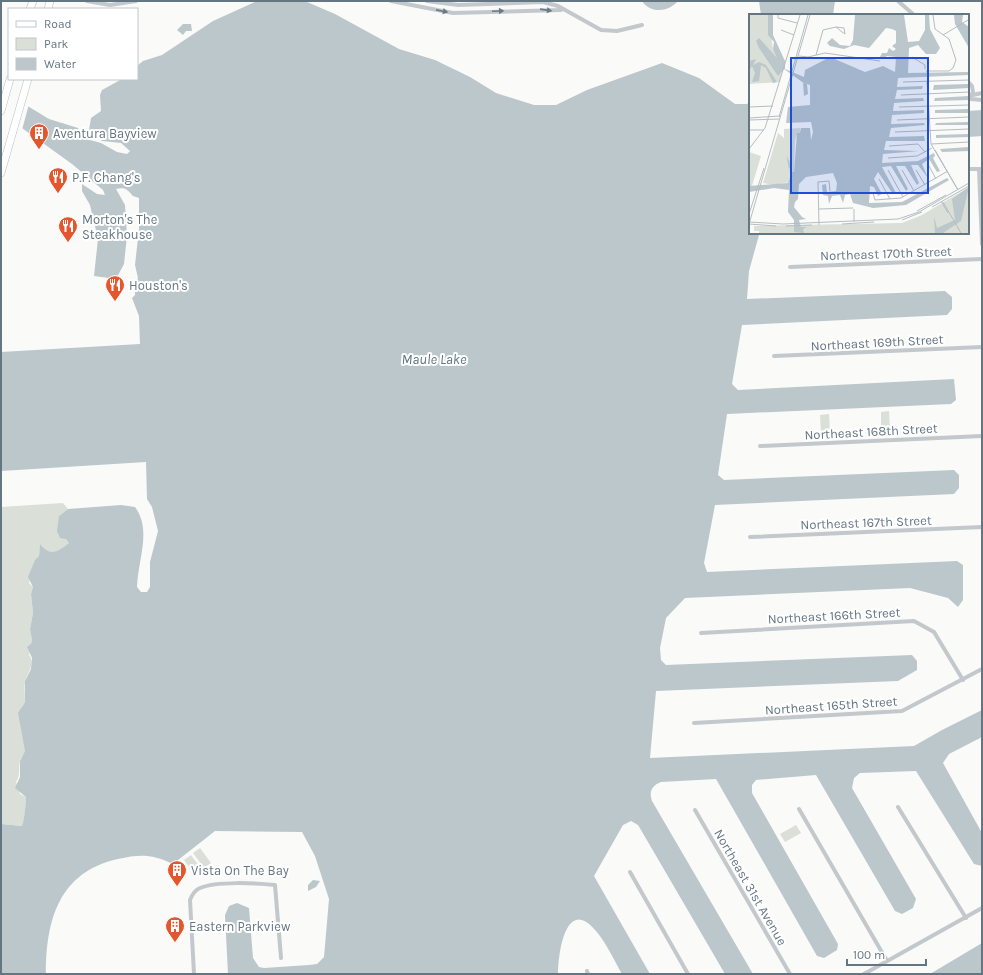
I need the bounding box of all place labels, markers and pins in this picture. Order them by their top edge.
building icon: Aventura Bayview [28,122,50,150]
place label: Aventura Bayview [53,126,157,141]
restaurant icon: P.F. Chang's [47,166,69,194]
place label: P.F. Chang's [72,170,141,185]
place label: Morton's The Steakhouse [82,212,158,242]
restaurant icon: Morton's The Steakhouse [57,215,79,243]
restaurant icon: Houston's [104,274,126,302]
place label: Houston's [129,278,188,293]
building icon: Vista On The Bay [166,859,188,887]
place label: Vista On The Bay [191,863,289,878]
building icon: Eastern Parkview [164,915,186,943]
place label: Eastern Parkview [189,919,291,934]

